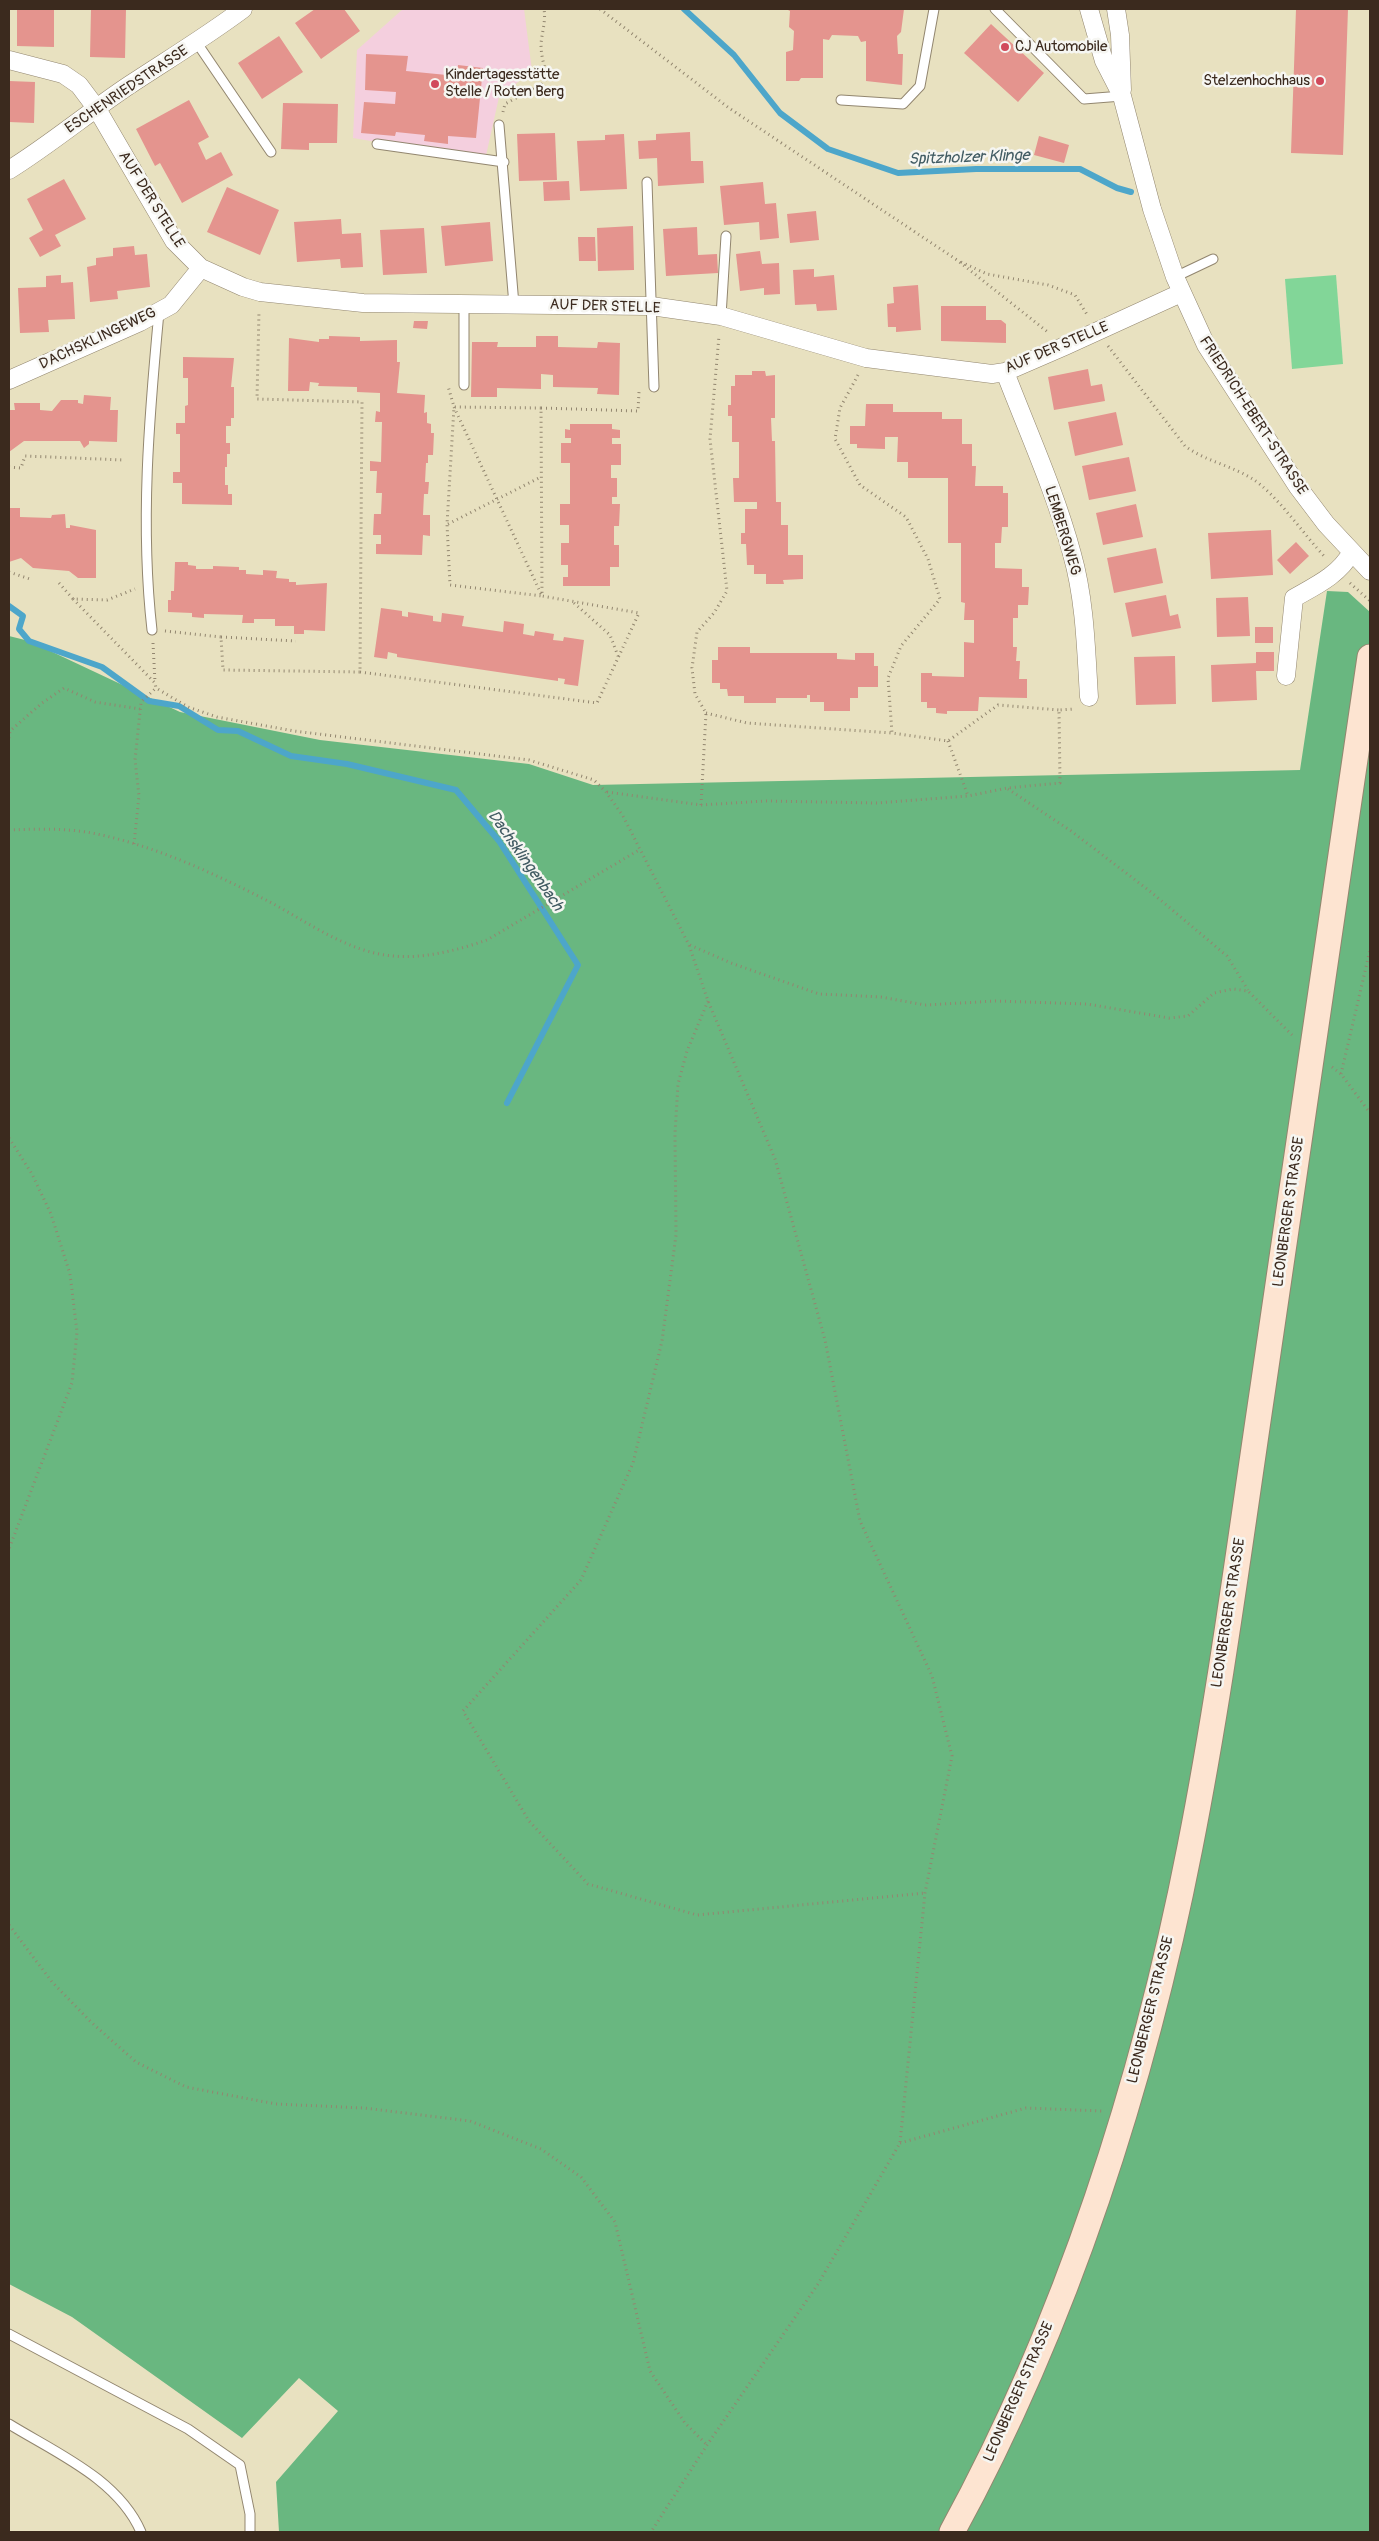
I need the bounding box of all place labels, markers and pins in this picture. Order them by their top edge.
place label: CJ Automobile [1015,38,1107,56]
marker: CJ Automobile [999,41,1011,53]
place label: Kindertagesstätte Stelle / Roten Berg [445,66,564,101]
place label: Stelzenhochhaus [1203,72,1310,90]
marker: Stelzenhochhaus [1314,75,1326,87]
marker: Kindertagesstätte Stelle / Roten Berg [429,78,441,90]

